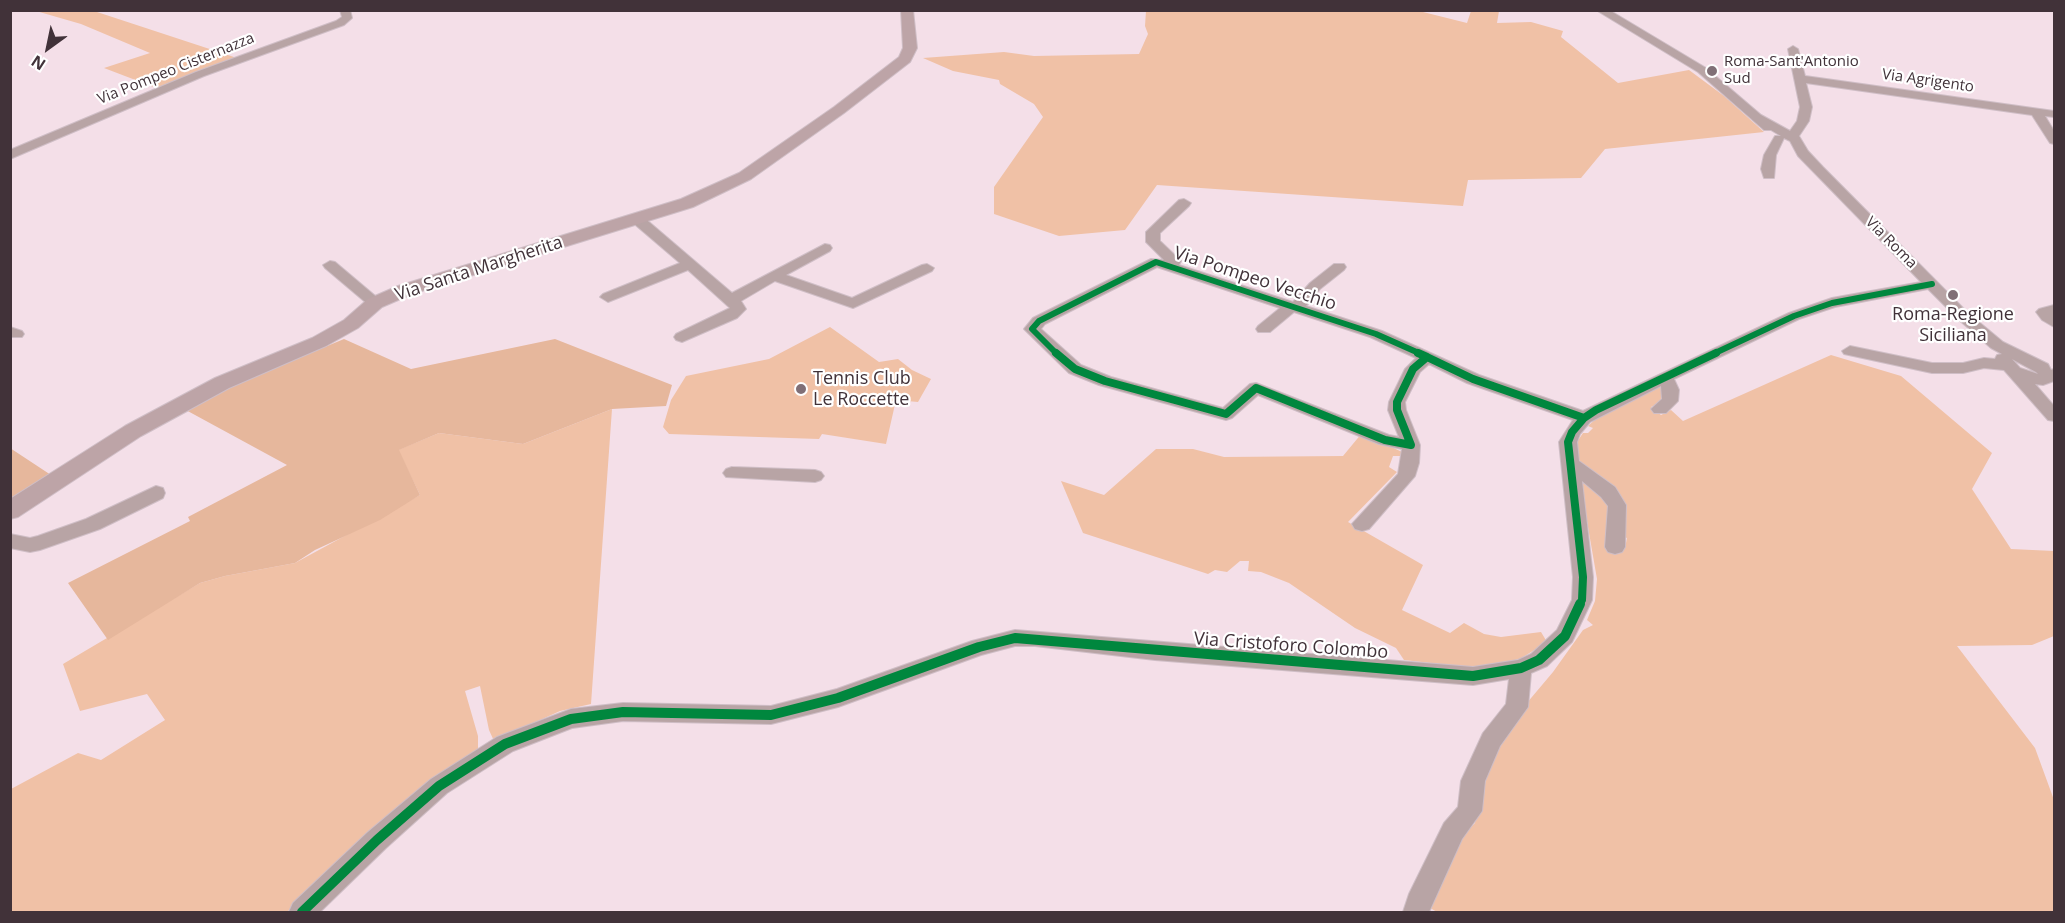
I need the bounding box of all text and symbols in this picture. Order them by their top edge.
north arrow [18,18,78,78]
street label: Via Pompeo Cisternazza [95,29,257,109]
text: N [27,50,50,76]
place label: Roma-Sant'Antonio Sud [1724,53,1859,88]
marker: Roma-Sant'Antonio Sud [1705,64,1719,78]
street label: Via Agrigento [1881,66,1975,96]
street label: Via Roma [1861,213,1921,273]
street label: Via Santa Margherita [393,232,565,306]
street label: Via Pompeo Vecchio [1171,243,1339,315]
marker: Roma-Regione Siciliana [1946,288,1960,302]
place label: Roma-Regione Siciliana [1892,304,2014,346]
place label: Tennis Club Le Roccette [813,368,911,410]
marker: Tennis Club Le Roccette [794,382,808,396]
street label: Via Cristoforo Colombo [1193,628,1389,664]

